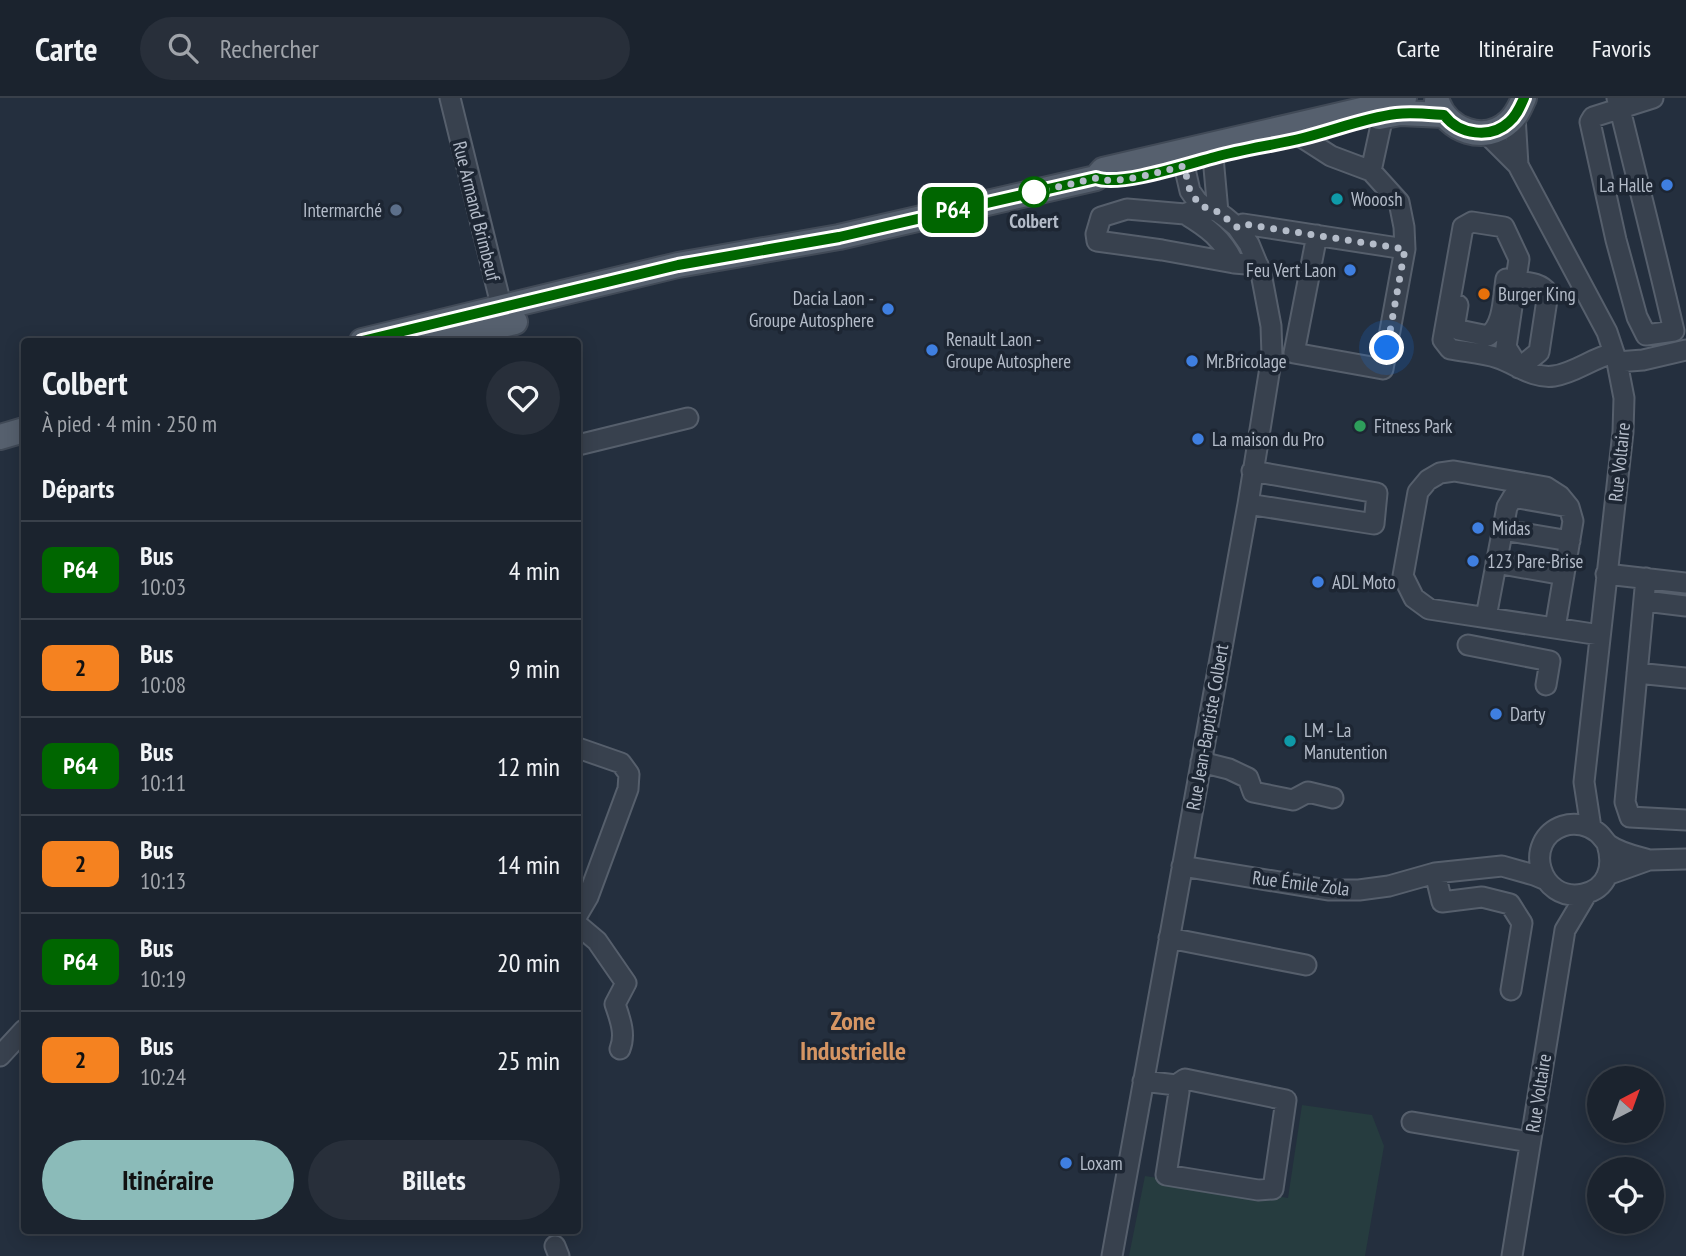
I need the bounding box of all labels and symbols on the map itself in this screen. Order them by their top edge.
street label: Rue Armand Brimbeuf [448,139,506,285]
place label: La Halle [1599,173,1653,197]
marker: Colbert [1019,177,1049,207]
marker: La Halle [1659,177,1675,193]
line badge: P64 [913,187,993,233]
place label: Wooosh [1351,187,1403,211]
marker: Wooosh [1329,191,1345,207]
place label: Intermarché [303,198,382,222]
marker: Intermarché [388,202,404,218]
place label: Colbert [1009,209,1059,233]
place label: Feu Vert Laon [1246,258,1336,282]
marker: Feu Vert Laon [1342,262,1358,278]
place label: Burger King [1498,282,1576,306]
place label: Dacia Laon - Groupe Autosphere [749,286,874,332]
marker: Burger King [1476,286,1492,302]
marker: Dacia Laon - Groupe Autosphere [880,301,896,317]
place label: Renault Laon - Groupe Autosphere [946,327,1071,373]
your location [1369,330,1404,365]
marker: Renault Laon - Groupe Autosphere [924,342,940,358]
place label: Mr.Bricolage [1206,349,1287,373]
marker: Mr.Bricolage [1184,353,1200,369]
place label: Fitness Park [1374,414,1453,438]
marker: Fitness Park [1352,418,1368,434]
street label: Rue Voltaire [1603,421,1635,503]
place label: La maison du Pro [1212,427,1324,451]
marker: La maison du Pro [1190,431,1206,447]
place label: Midas [1492,516,1530,540]
marker: Midas [1470,520,1486,536]
place label: 123 Pare-Brise [1487,549,1584,573]
marker: 123 Pare-Brise [1465,553,1481,569]
place label: ADL Moto [1332,570,1396,594]
marker: ADL Moto [1310,574,1326,590]
street label: Rue Jean-Baptiste Colbert [1181,641,1234,812]
place label: Darty [1510,702,1546,726]
marker: Darty [1488,706,1504,722]
place label: LM - La Manutention [1304,718,1387,764]
marker: LM - La Manutention [1282,733,1298,749]
street label: Rue Émile Zola [1251,865,1351,901]
district label: Zone Industrielle [800,1004,906,1067]
street label: Rue Voltaire [1520,1052,1556,1134]
north arrow [1587,1066,1664,1143]
place label: Loxam [1080,1151,1123,1175]
marker: Loxam [1058,1155,1074,1171]

